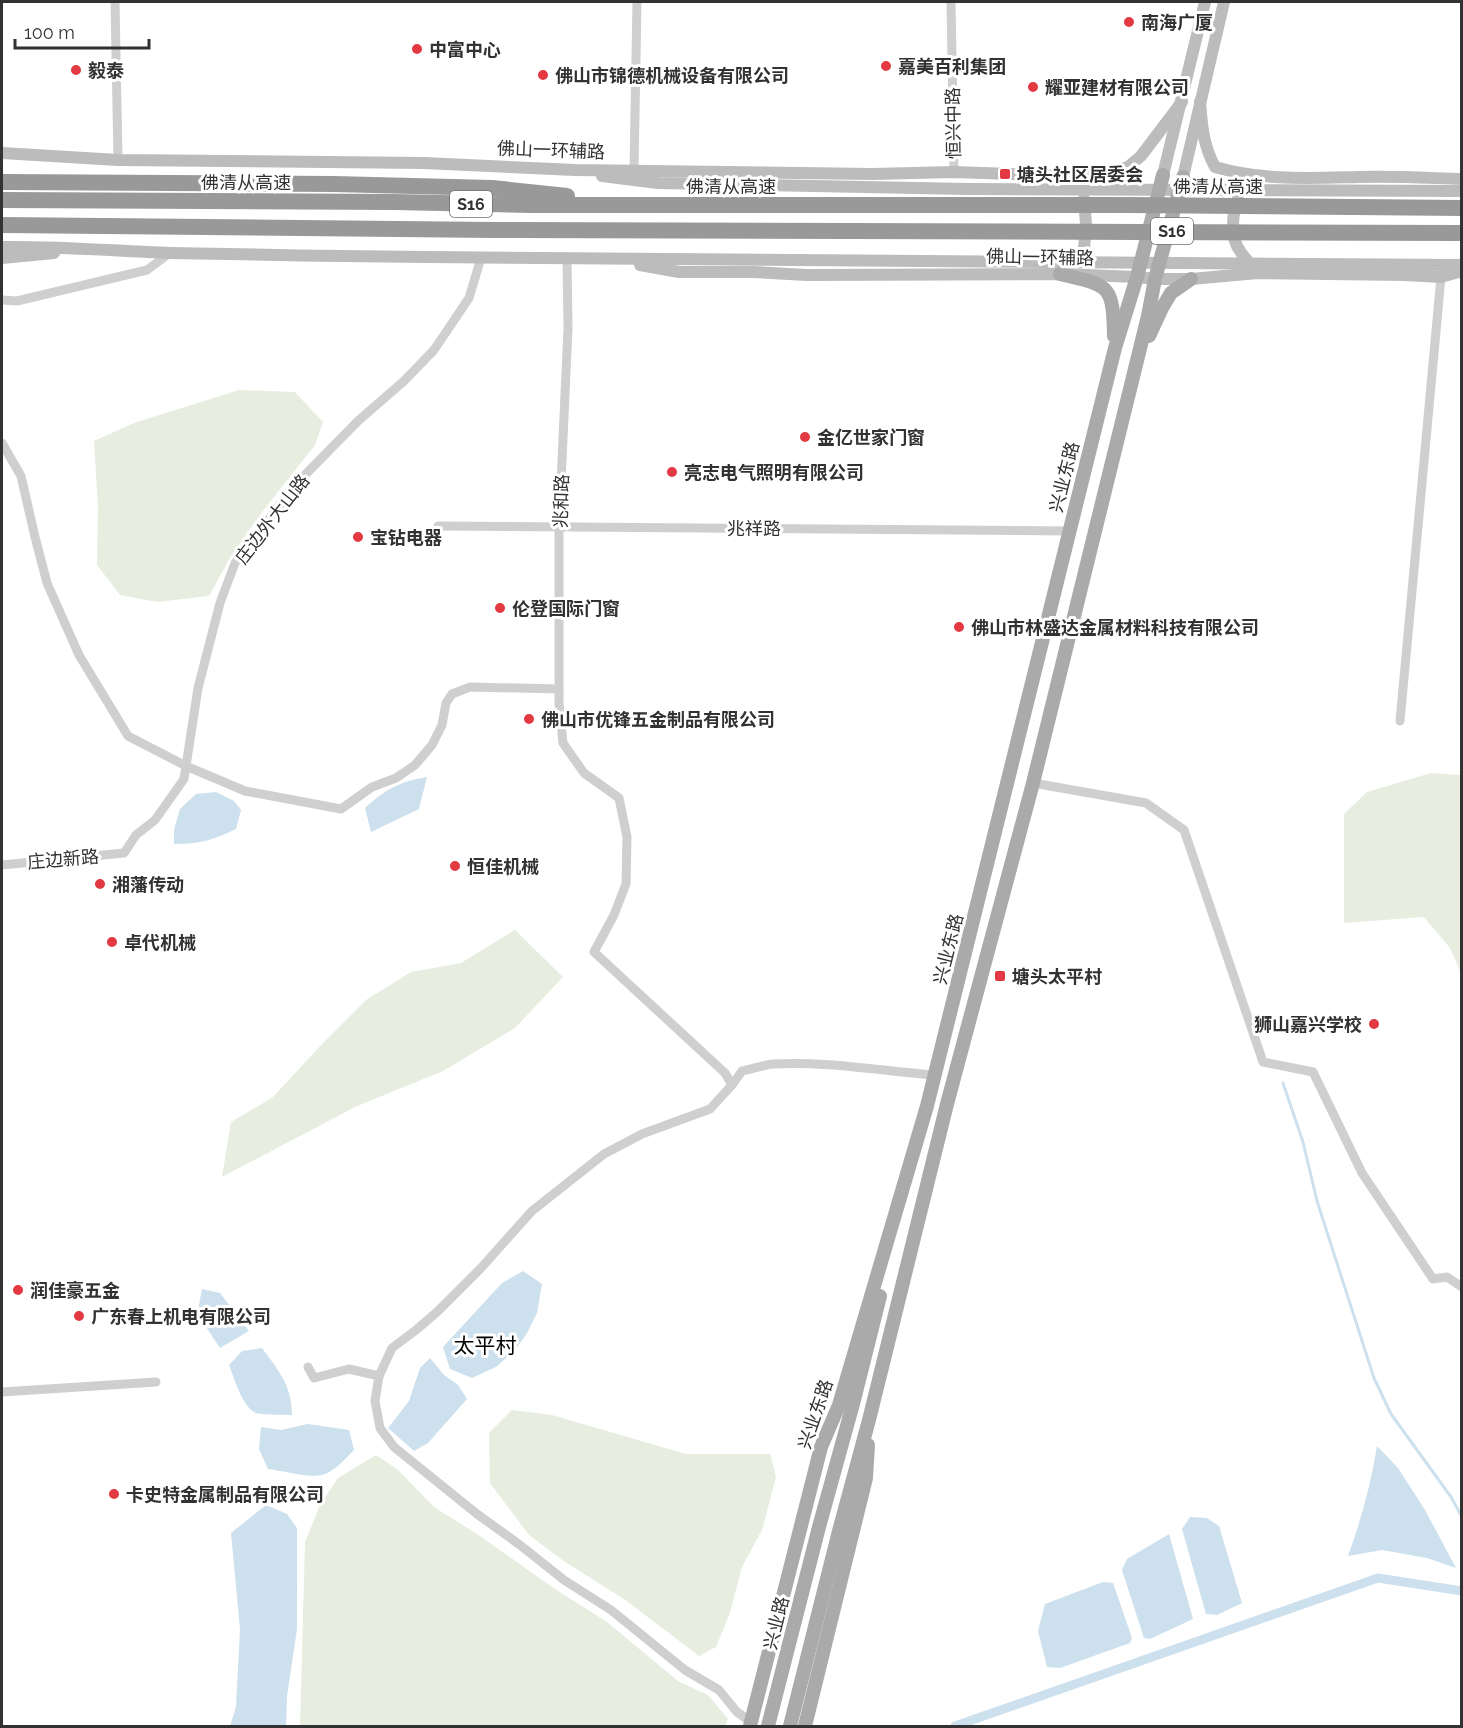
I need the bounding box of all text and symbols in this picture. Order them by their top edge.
scale bar [15,12,148,50]
place label: 南海广厦 [1141,12,1213,33]
marker: 南海广厦 [1122,15,1136,29]
text: 100 m [24,22,75,43]
place label: 中富中心 [429,39,501,60]
marker: 中富中心 [410,42,424,56]
place label: 嘉美百利集团 [898,56,1006,77]
marker: 嘉美百利集团 [879,59,893,73]
place label: 毅泰 [88,60,124,81]
marker: 毅泰 [69,63,83,77]
place label: 佛山市锦德机械设备有限公司 [555,65,789,86]
marker: 佛山市锦德机械设备有限公司 [536,68,550,82]
place label: 耀亚建材有限公司 [1045,77,1189,98]
marker: 耀亚建材有限公司 [1026,80,1040,94]
street label: 恒兴中路 [942,87,964,159]
street label: 佛山一环辅路 [497,138,605,162]
place label: 塘头社区居委会 [1017,164,1143,185]
marker: 塘头社区居委会 [998,167,1012,181]
street label: 佛清从高速 [201,172,291,193]
street label: 佛清从高速 [686,176,776,197]
street label: 佛清从高速 [1173,176,1263,197]
road number: S16 [450,191,492,217]
road number: S16 [1151,218,1193,244]
street label: 佛山一环辅路 [986,246,1094,268]
place label: 金亿世家门窗 [817,427,925,448]
marker: 金亿世家门窗 [798,430,812,444]
street label: 兴业东路 [1045,440,1083,514]
place label: 亮志电气照明有限公司 [684,462,864,483]
marker: 亮志电气照明有限公司 [665,465,679,479]
street label: 庄边外大山路 [230,470,314,568]
street label: 兆和路 [550,474,572,528]
street label: 兆祥路 [727,518,781,539]
place label: 宝钻电器 [370,527,442,548]
marker: 宝钻电器 [351,530,365,544]
place label: 伦登国际门窗 [512,598,620,619]
marker: 伦登国际门窗 [493,601,507,615]
place label: 佛山市林盛达金属材料科技有限公司 [971,617,1259,638]
marker: 佛山市林盛达金属材料科技有限公司 [952,620,966,634]
place label: 佛山市优锋五金制品有限公司 [541,709,775,730]
marker: 佛山市优锋五金制品有限公司 [522,712,536,726]
street label: 庄边新路 [26,845,100,873]
place label: 恒佳机械 [467,856,539,877]
marker: 恒佳机械 [448,859,462,873]
place label: 湘藩传动 [112,874,184,895]
marker: 湘藩传动 [93,877,107,891]
street label: 兴业东路 [929,912,967,986]
place label: 卓代机械 [124,932,196,953]
marker: 卓代机械 [105,935,119,949]
place label: 塘头太平村 [1012,966,1102,987]
marker: 塘头太平村 [993,969,1007,983]
place label: 狮山嘉兴学校 [1254,1014,1362,1035]
marker: 狮山嘉兴学校 [1367,1017,1381,1031]
place label: 润佳豪五金 [30,1280,120,1301]
marker: 润佳豪五金 [11,1283,25,1297]
place label: 广东春上机电有限公司 [91,1306,271,1327]
marker: 广东春上机电有限公司 [72,1309,86,1323]
district label: 太平村 [454,1333,517,1358]
street label: 兴业东路 [793,1377,837,1451]
place label: 卡史特金属制品有限公司 [126,1484,324,1505]
marker: 卡史特金属制品有限公司 [107,1487,121,1501]
street label: 兴业路 [759,1594,793,1652]

